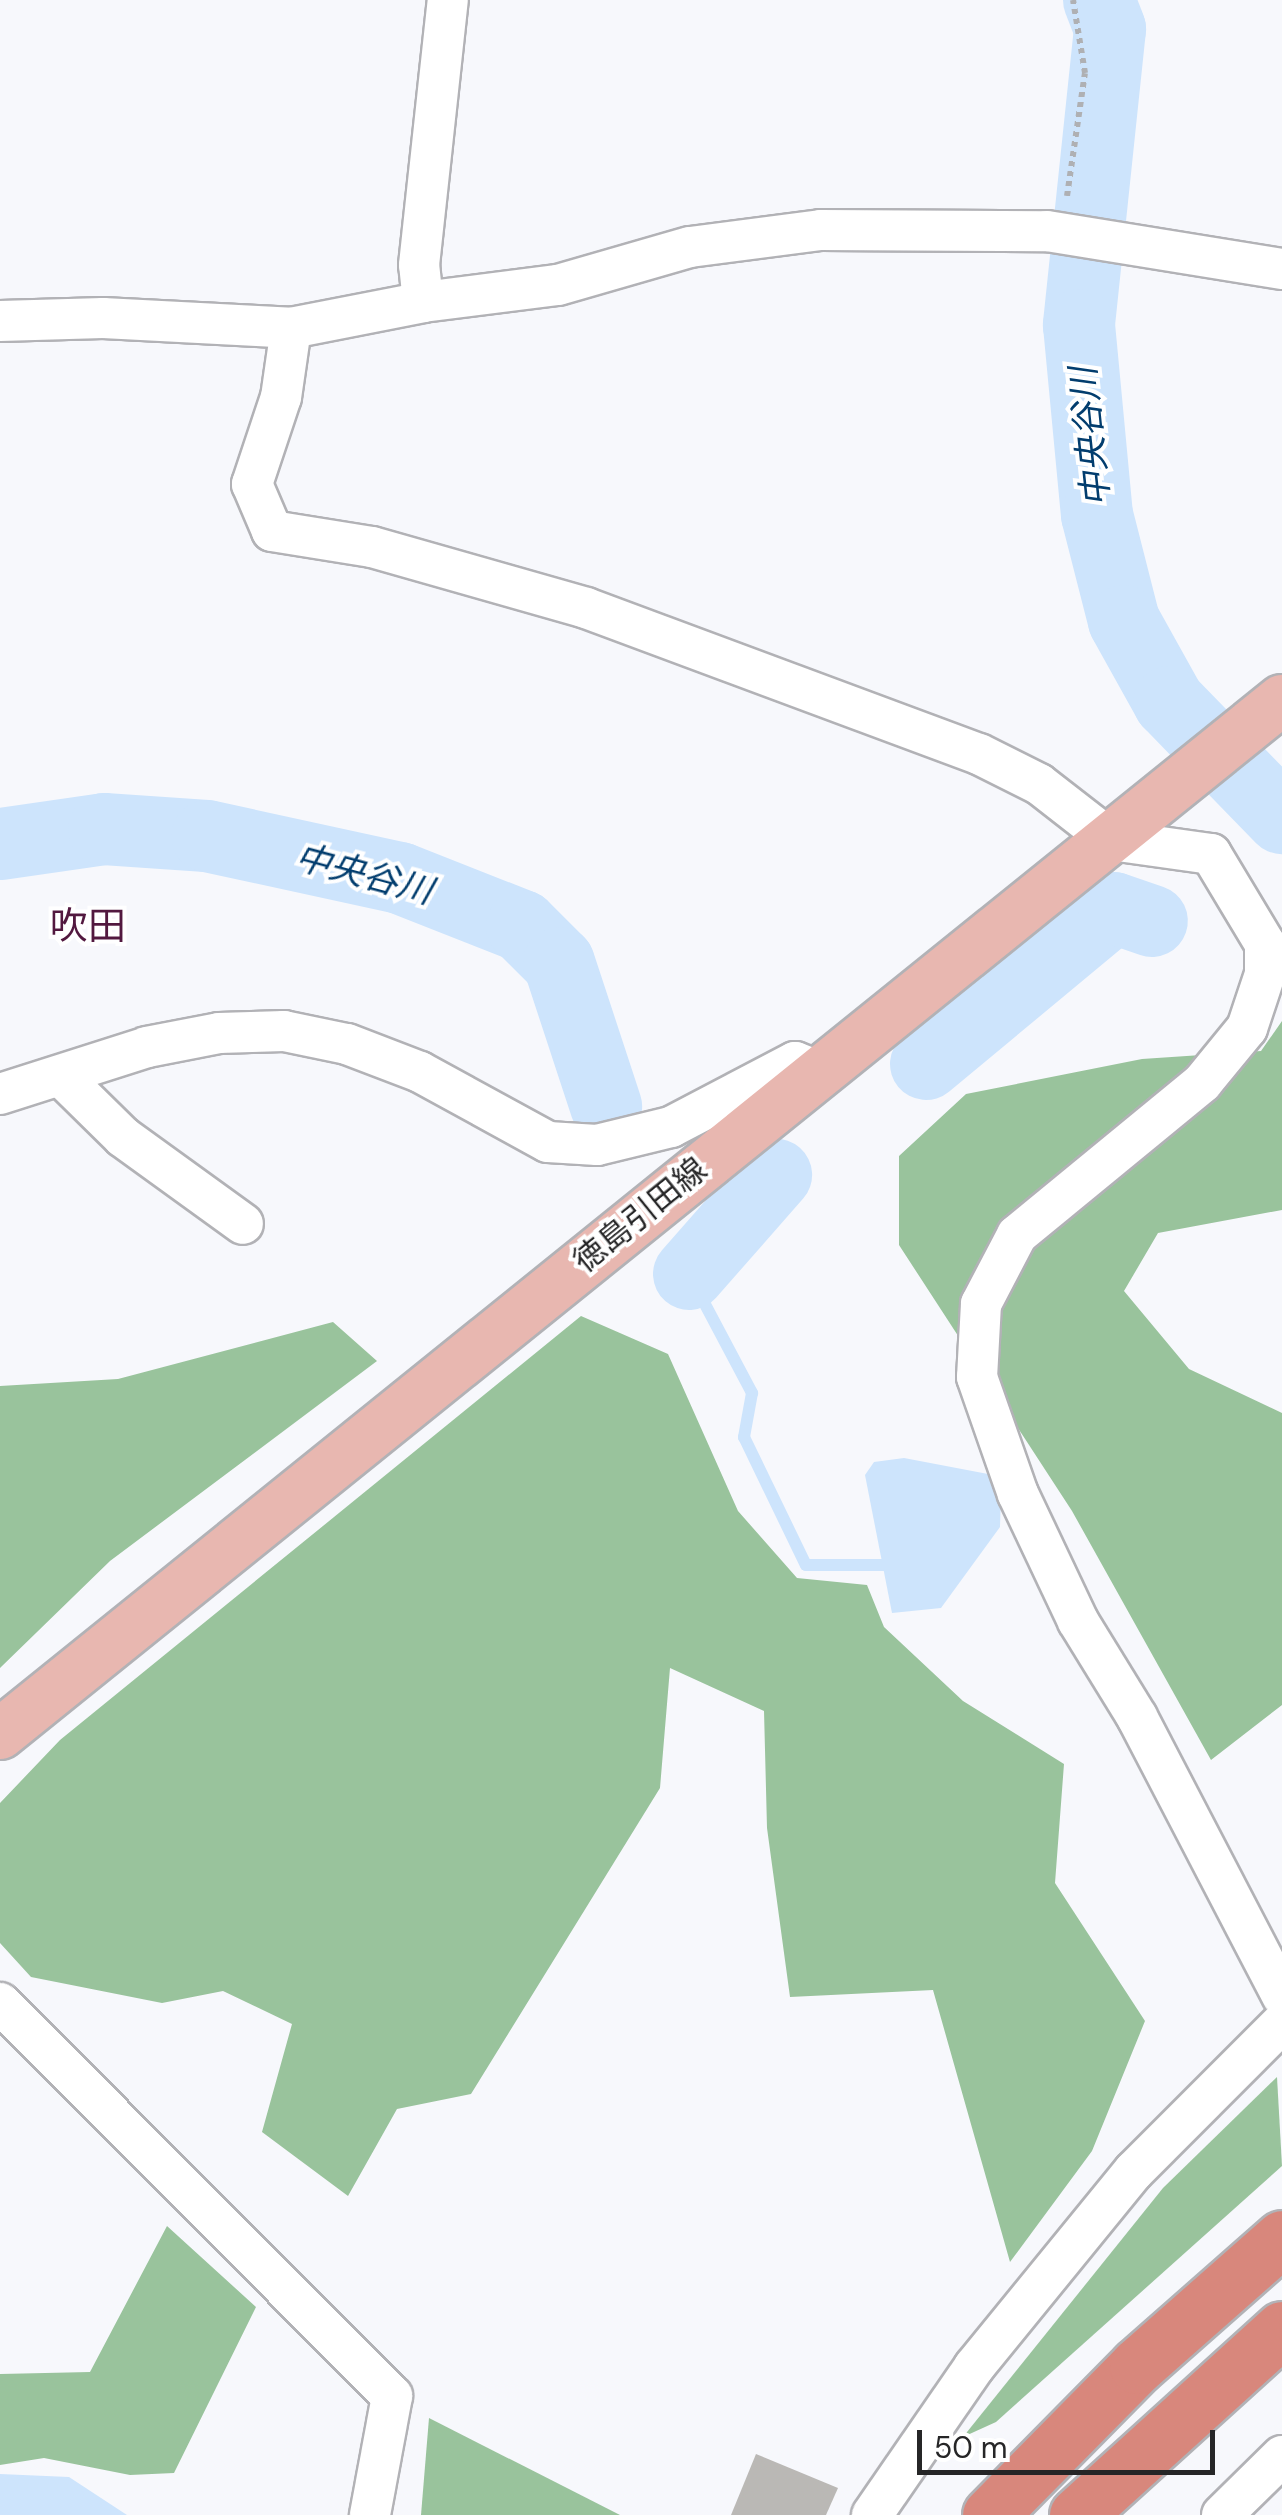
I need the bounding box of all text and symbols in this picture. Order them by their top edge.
water label: 中央谷川 [1062,365,1118,509]
water label: 中央谷川 [291,836,437,912]
district label: 吹田 [50,904,126,950]
street label: 徳島引田線 [566,1150,714,1280]
scale bar [922,2410,1220,2472]
text: 50 m [934,2428,1008,2467]

